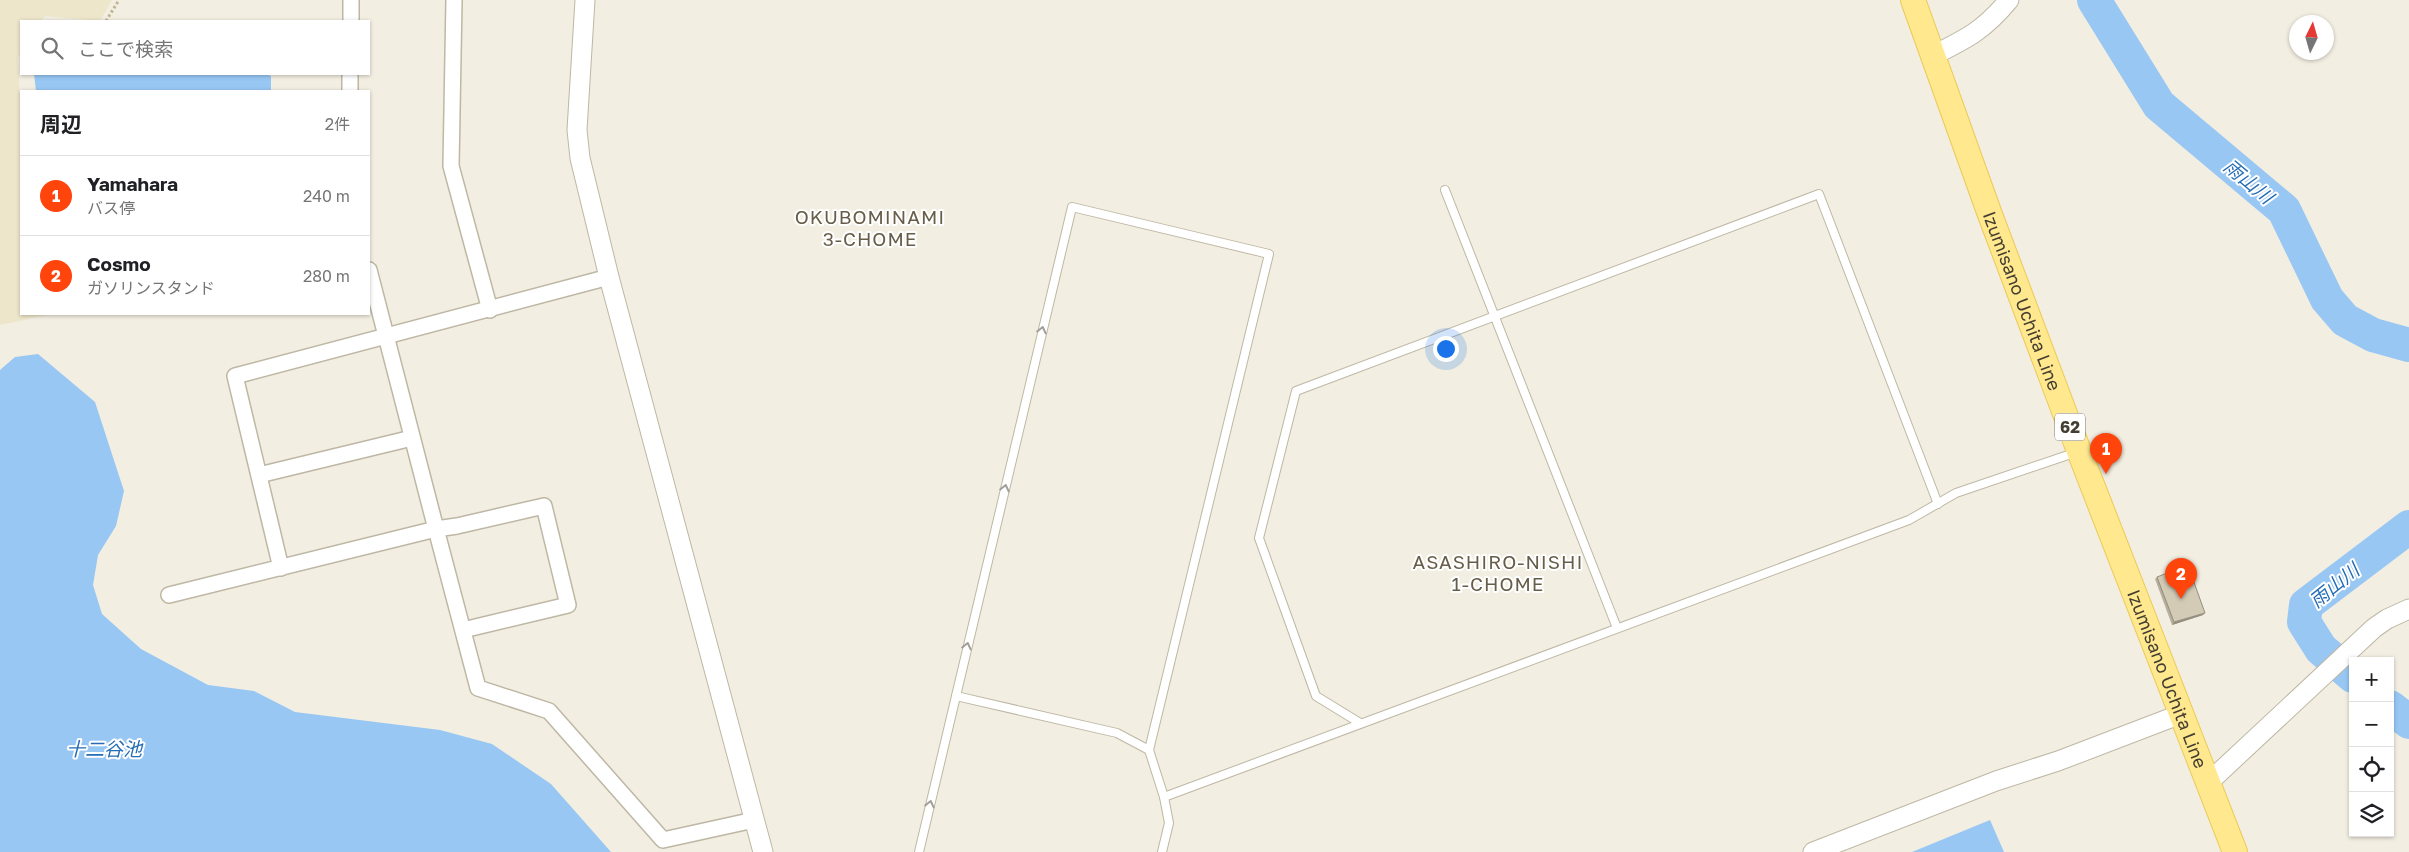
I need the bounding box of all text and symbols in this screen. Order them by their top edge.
north arrow [2289,15,2334,60]
search box [20,20,370,75]
icon: search [38,34,66,62]
text: ここで検索 [78,37,173,60]
text: 周辺 [40,111,82,137]
text: 2件 [325,114,350,134]
water label: 雨山川 [2220,154,2280,209]
text: Yamahara [87,172,178,195]
text: 1 [52,186,60,206]
text: 240 m [303,186,350,206]
text: バス停 [87,198,135,218]
district label: OKUBOMINAMI 3-CHOME [795,205,945,250]
street label: Izumisano Uchita Line [1979,208,2066,393]
text: Cosmo [87,252,151,275]
text: 2 [51,266,61,286]
text: 280 m [303,266,350,286]
text: ガソリンスタンド [87,278,215,298]
one-way arrow [1036,326,1047,334]
your location [1433,336,1459,362]
road number: 62 [2055,414,2085,441]
pin: 1 [2090,433,2122,474]
one-way arrow [999,484,1010,493]
district label: ASASHIRO-NISHI 1-CHOME [1413,550,1583,595]
water label: 雨山川 [2305,557,2365,612]
pin: 2 [2165,558,2197,599]
street label: Izumisano Uchita Line [2123,586,2212,771]
one-way arrow [961,642,972,651]
map controls [2349,657,2394,837]
button: + [2349,657,2394,702]
button: − [2349,702,2394,747]
water label: 十二谷池 [66,737,144,760]
button: locate [2349,747,2394,792]
button: layers [2349,792,2394,837]
one-way arrow [924,800,935,809]

